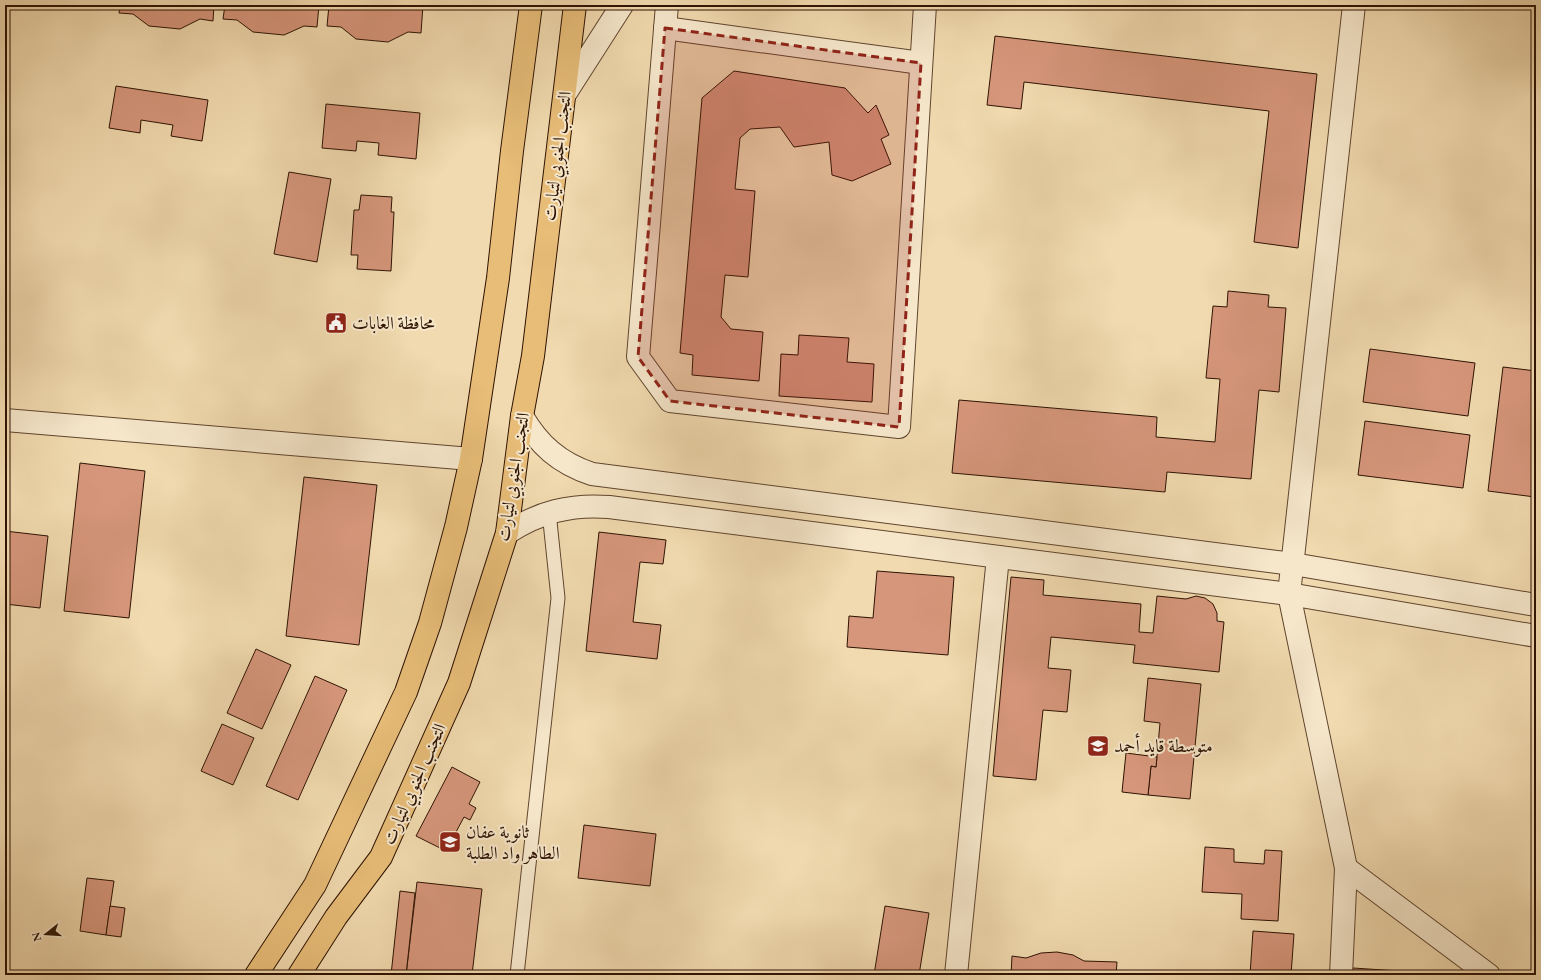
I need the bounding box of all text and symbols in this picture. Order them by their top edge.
street label: التجنب الجنوبي لتيارت [537,90,580,223]
public building icon: محافظة الغابات [323,310,349,336]
place label: محافظة الغابات [352,311,435,334]
street label: التجنب الجنوبي لتيارت [491,411,538,544]
street label: التجنب الجنوبي لتيارت [377,719,454,850]
school or university icon: متوسطة قايد أحمد [1085,733,1111,759]
place label: متوسطة قايد أحمد [1114,733,1213,757]
place label: ثانوية عفان الطاهر واد الطلبة [466,820,560,865]
school or university icon: ثانوية عفان الطاهر واد الطلبة [437,829,463,855]
north arrow [26,914,66,954]
text: N [28,931,44,943]

